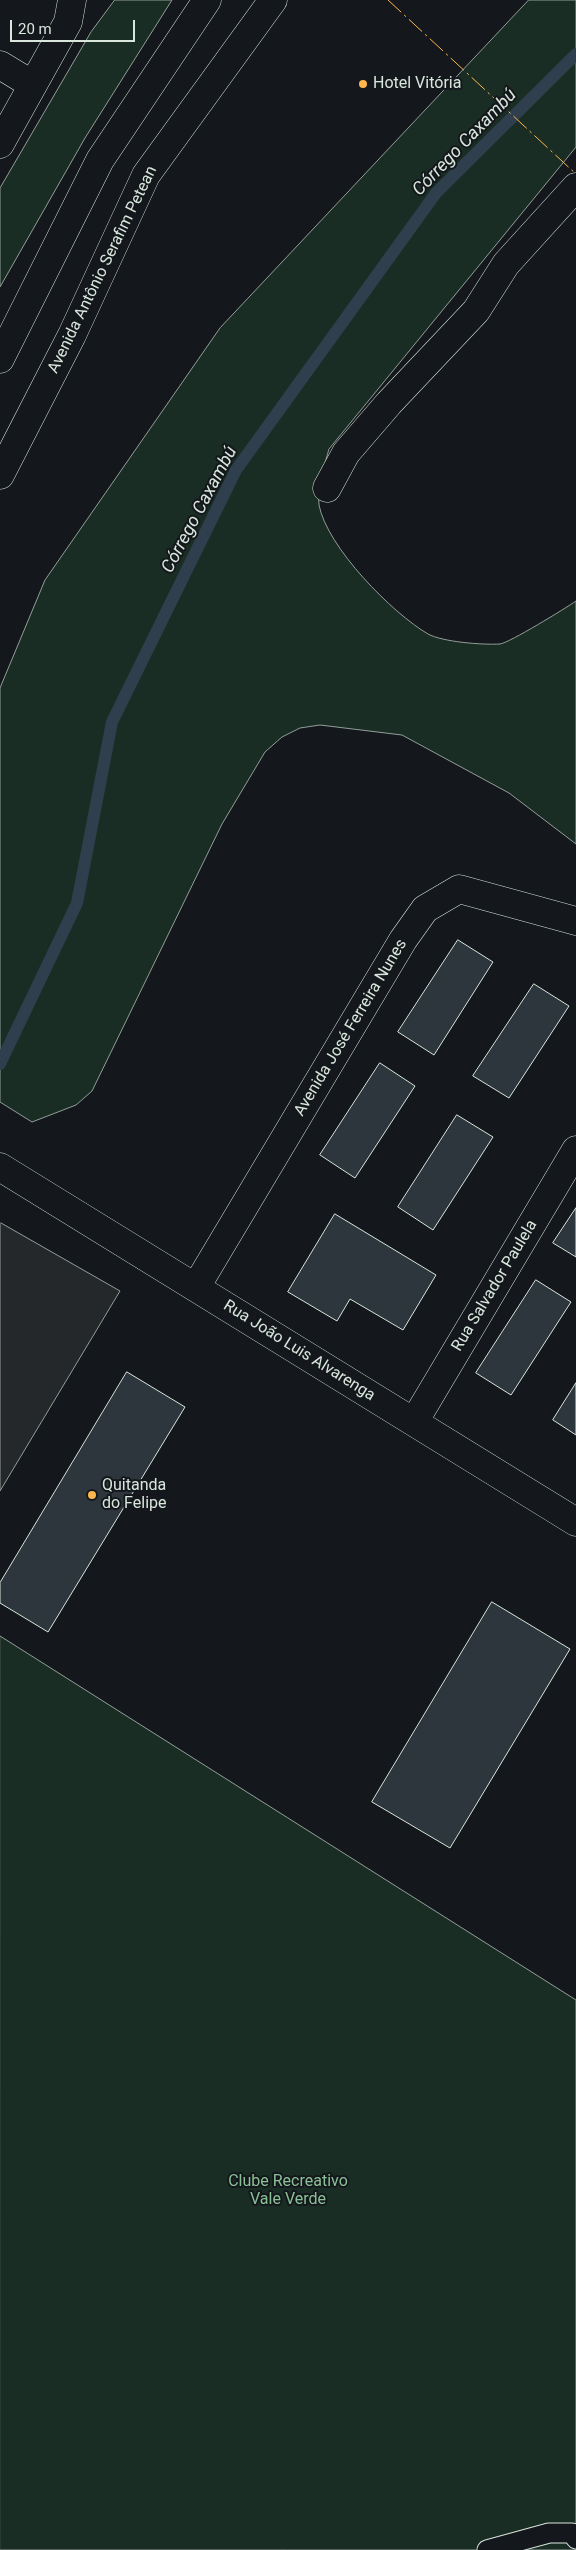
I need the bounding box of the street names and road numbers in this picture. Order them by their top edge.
street label: Avenida Antônio Serafim Petean [44,163,162,377]
street label: Avenida José Ferreira Nunes [290,936,412,1120]
street label: Rua Salvador Paulela [448,1217,542,1355]
street label: Rua João Luis Alvarenga [220,1296,378,1406]

